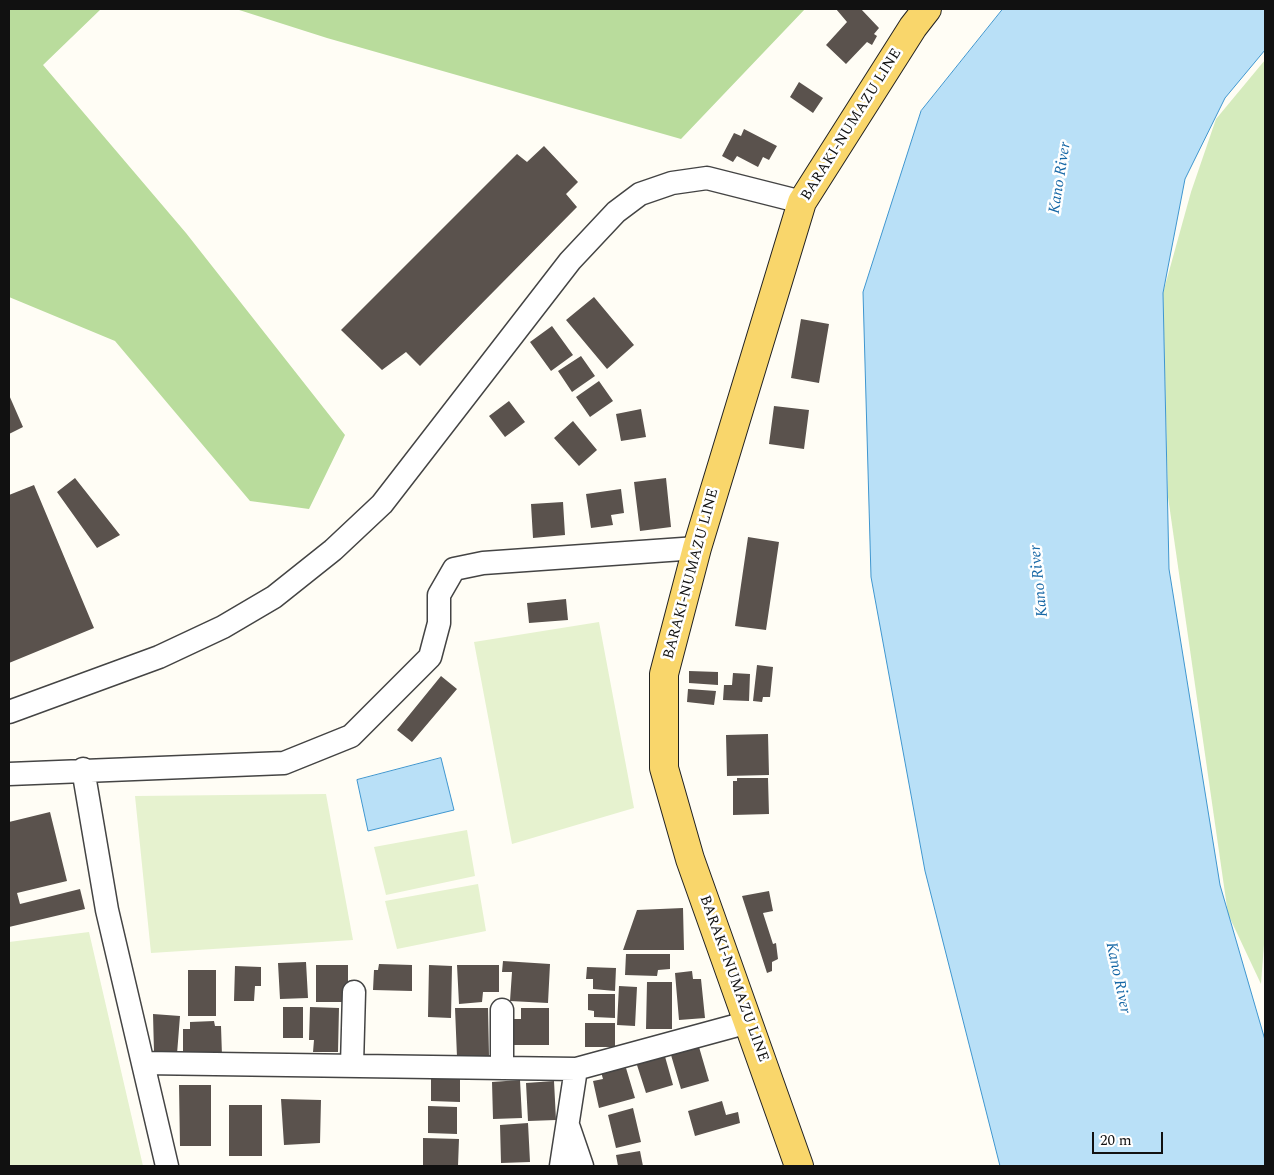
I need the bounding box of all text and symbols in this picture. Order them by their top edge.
street label: BARAKI-NUMAZU LINE [798,46,906,204]
water label: Kano River [1046,141,1076,215]
street label: BARAKI-NUMAZU LINE [661,487,723,661]
water label: Kano River [1027,544,1053,618]
street label: BARAKI-NUMAZU LINE [694,893,772,1065]
water label: Kano River [1100,941,1134,1015]
scale bar [1094,1122,1165,1154]
text: 20 m [1100,1129,1132,1152]

